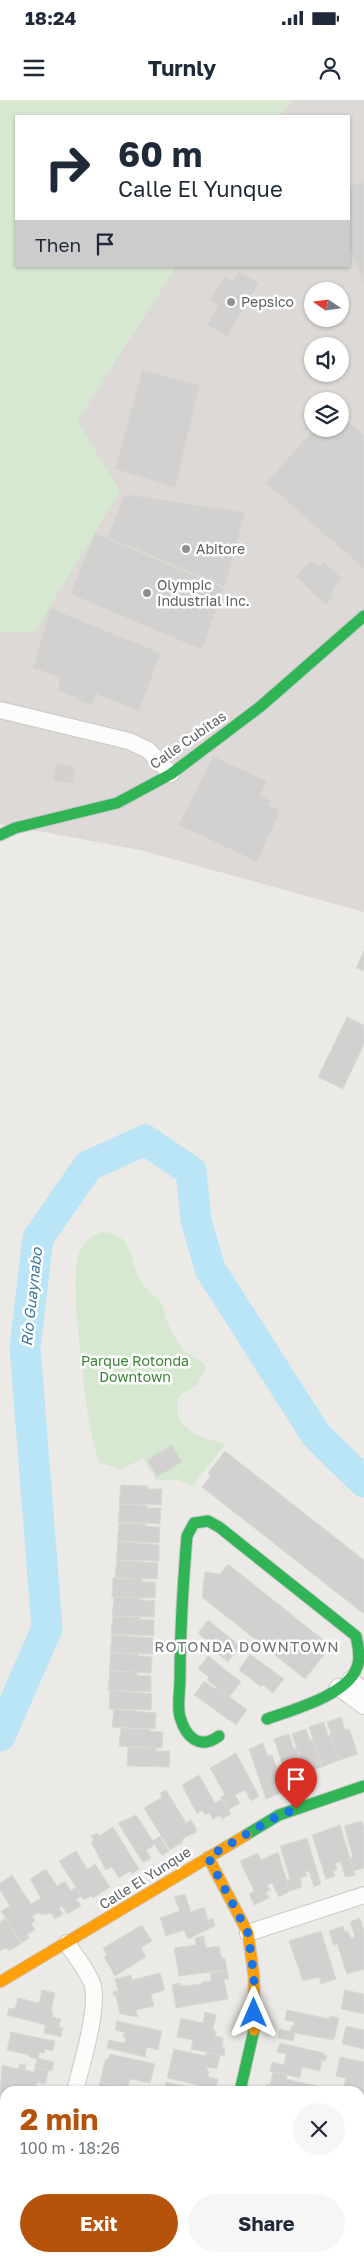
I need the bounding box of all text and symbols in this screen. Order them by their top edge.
text: 18:24 [25,6,77,29]
icon: menu [20,54,48,82]
text: Turnly [148,54,216,81]
icon: person [316,54,344,82]
text: 60 m [118,133,202,175]
icon: right [35,135,100,200]
text: Calle El Yunque [118,175,283,202]
icon: arrive [91,230,119,258]
text: Then [35,233,81,256]
north arrow [304,282,349,328]
map controls [304,282,349,437]
place label: Pepsico [241,293,294,310]
marker: Pepsico [225,296,237,308]
button: sound [304,337,349,382]
button: layers [304,392,349,437]
place label: Abitore [196,540,245,557]
marker: Abitore [180,543,192,555]
place label: Olympic Industrial Inc. [157,576,250,609]
marker: Olympic Industrial Inc. [141,587,153,599]
street label: Calle Cubitas [146,707,229,772]
water label: Río Guaynabo [17,1246,46,1347]
park label: Parque Rotonda Downtown [81,1352,189,1385]
district label: ROTONDA DOWNTOWN [154,1637,340,1655]
pin [275,1758,317,1809]
icon: arrive [282,1765,310,1793]
street label: Calle El Yunque [96,1843,194,1913]
position arrow [227,1986,279,2038]
text: 2 min [20,2101,98,2137]
button: close [293,2103,345,2155]
text: 100 m · 18:26 [20,2138,120,2158]
button: Exit [20,2194,178,2252]
button: Share [188,2194,345,2252]

